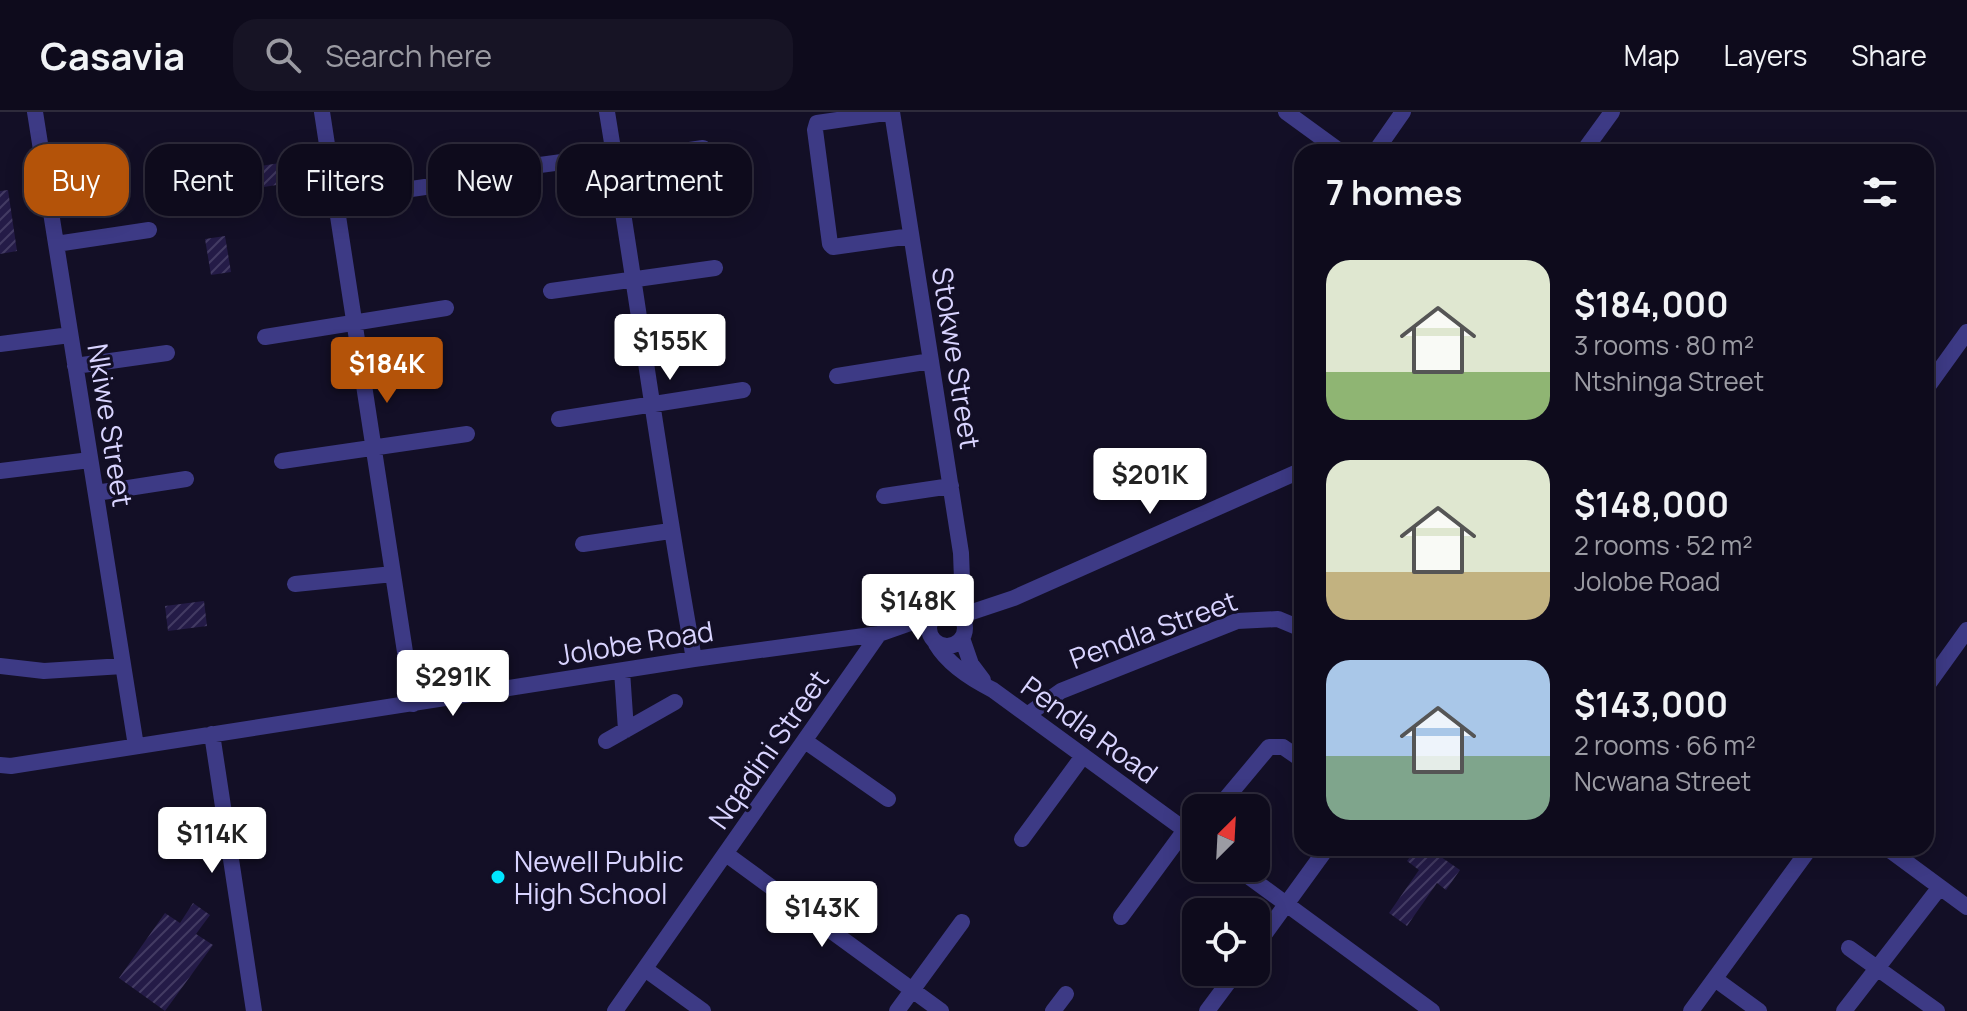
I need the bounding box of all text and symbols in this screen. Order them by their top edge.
search box [233,19,793,91]
text: Casavia [40,29,185,81]
icon: search [261,33,305,77]
text: Search here [325,35,492,76]
text: Map [1624,36,1680,74]
text: Layers [1724,36,1807,74]
text: Share [1851,36,1927,74]
chip: Buy [24,144,129,216]
chip: Rent [145,144,262,216]
chip: Filters [278,144,412,216]
chip: New [428,144,541,216]
chip: Apartment [557,144,752,216]
text: 7 homes [1326,169,1462,215]
icon: filters [1858,170,1902,214]
street label: Stokwe Street [924,264,990,452]
text: $184,000 [1574,281,1729,327]
icon: home [1390,292,1486,388]
pin: $155K [614,314,726,382]
text: $155K [632,322,708,358]
text: 3 rooms · 80 m² [1574,327,1754,363]
pin: $184K [331,337,443,405]
street label: Nkiwe Street [79,341,143,509]
text: $184K [349,345,425,381]
text: Ntshinga Street [1574,363,1764,399]
pin: $201K [1094,448,1206,516]
text: $201K [1111,456,1189,492]
text: $148,000 [1574,481,1729,527]
icon: home [1390,492,1486,588]
text: 2 rooms · 52 m² [1574,527,1753,563]
text: Jolobe Road [1574,563,1720,599]
pin: $148K [862,574,974,642]
street label: Pendla Street [1064,581,1242,677]
text: $148K [880,582,956,618]
street label: Jolobe Road [554,611,716,673]
pin: $291K [397,650,509,718]
text: $291K [415,658,491,694]
street label: Nqadini Street [699,662,837,836]
street label: Pendla Road [1014,667,1166,791]
text: $143,000 [1574,681,1728,727]
icon: home [1390,692,1486,788]
text: 2 rooms · 66 m² [1574,727,1756,763]
text: Ncwana Street [1574,763,1751,799]
north arrow [1182,794,1270,882]
map controls [1182,794,1270,986]
pin: $114K [156,807,268,875]
text: $114K [176,815,248,851]
place label: Newell Public High School [514,842,684,912]
marker: Newell Public High School [489,868,507,886]
pin: $143K [766,881,878,949]
text: $143K [784,889,860,925]
button: locate [1182,898,1270,986]

